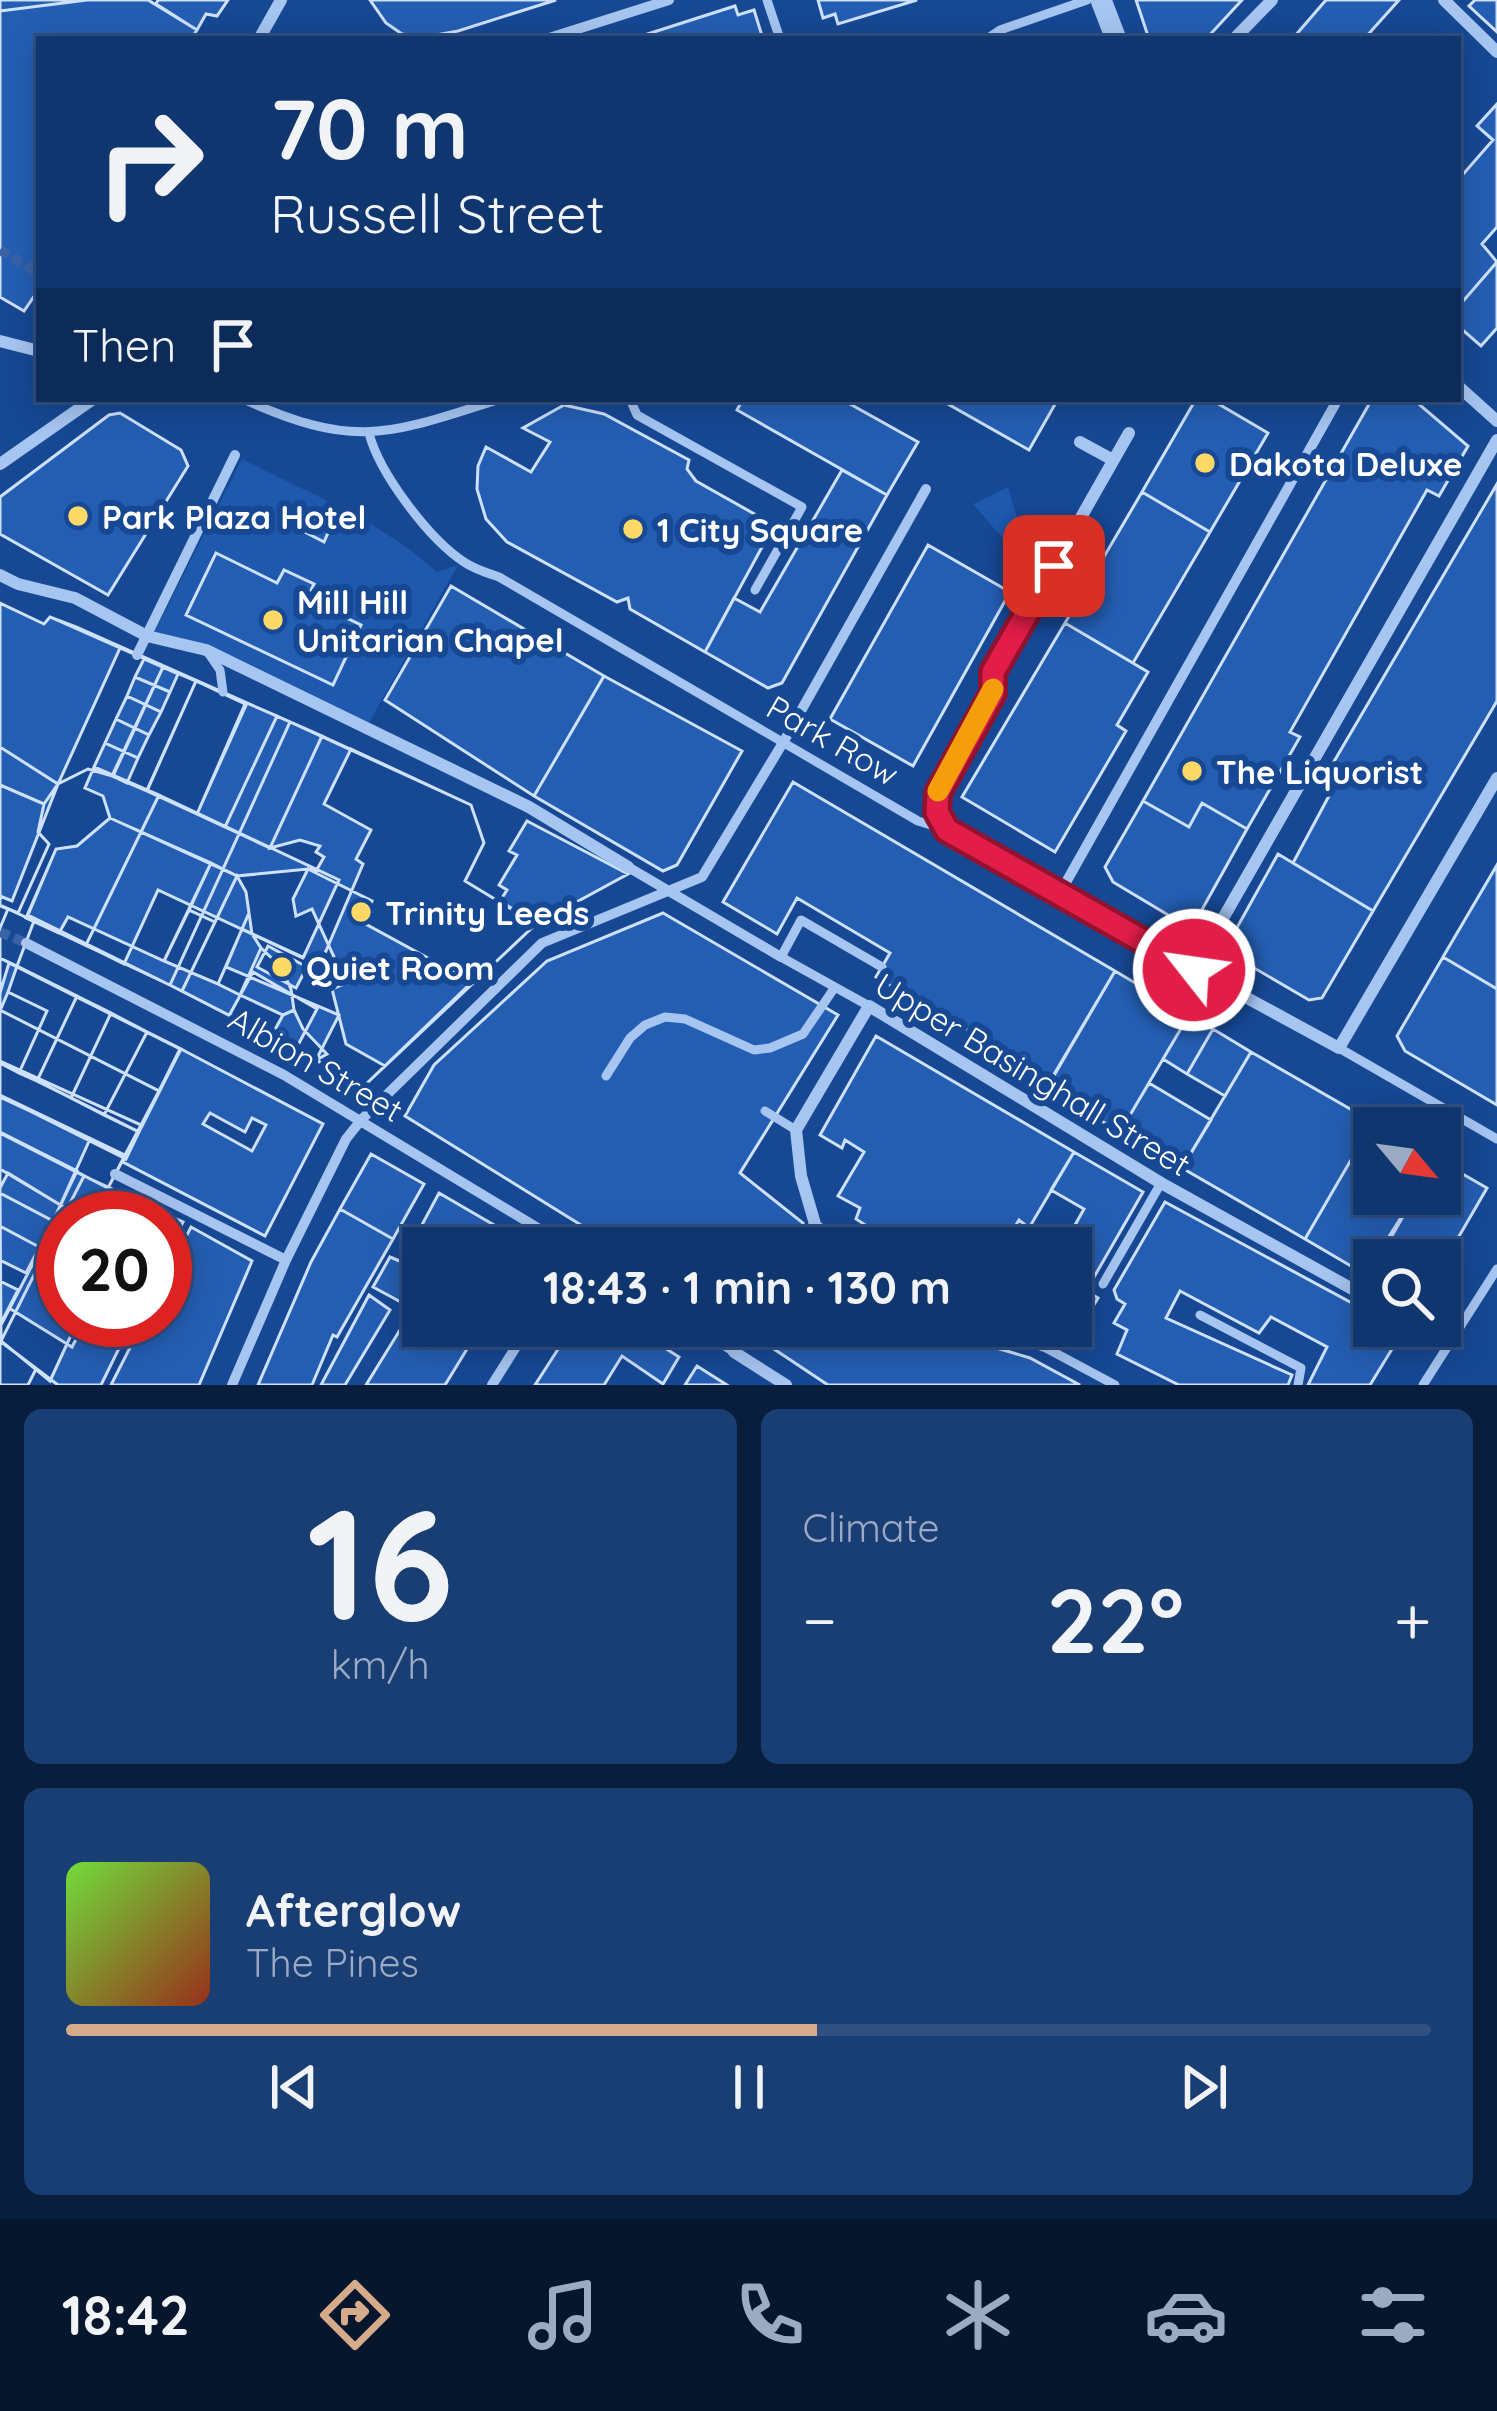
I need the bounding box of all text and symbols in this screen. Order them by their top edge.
text: 70 m [270,75,469,180]
icon: right [72,84,228,240]
text: Russell Street [270,179,605,247]
icon: arrive [200,312,266,378]
text: Then [72,317,176,373]
place label: Dakota Deluxe [1229,443,1462,484]
marker: Dakota Deluxe [1192,450,1218,476]
place label: Park Plaza Hotel [102,496,366,537]
marker: Park Plaza Hotel [65,503,91,529]
place label: 1 City Square [657,509,863,550]
pin [1003,515,1105,617]
marker: 1 City Square [620,516,646,542]
icon: arrive [1021,533,1087,599]
place label: Mill Hill Unitarian Chapel [297,581,564,660]
marker: Mill Hill Unitarian Chapel [260,607,286,633]
street label: Park Row [760,686,906,794]
place label: The Liquorist [1216,751,1423,792]
marker: The Liquorist [1179,758,1205,784]
place label: Trinity Leeds [385,892,589,933]
marker: Trinity Leeds [348,899,374,925]
position arrow [1131,907,1257,1033]
place label: Quiet Room [306,947,494,988]
marker: Quiet Room [269,954,295,980]
street label: Upper Basinghall Street [868,964,1198,1184]
street label: Albion Street [222,998,410,1130]
north arrow [1353,1107,1461,1215]
map controls [1353,1107,1461,1347]
speed limit sign: 20 [36,1191,192,1347]
button: search [1353,1239,1461,1347]
text: 18:43 · 1 min · 130 m [543,1259,951,1315]
text: 16 [307,1464,454,1659]
text: Climate [803,1503,940,1552]
text: 22° [1046,1563,1184,1676]
text: − [803,1578,837,1661]
text: + [1394,1578,1431,1661]
text: km/h [331,1640,430,1689]
text: Afterglow [246,1882,461,1938]
text: The Pines [246,1938,419,1987]
icon: previous [261,2054,327,2120]
icon: pause [716,2054,782,2120]
icon: next [1171,2054,1237,2120]
icon: directions [313,2273,397,2357]
icon: music [521,2273,605,2357]
icon: phone [728,2273,812,2357]
icon: climate [936,2273,1020,2357]
icon: car [1144,2273,1228,2357]
icon: filters [1351,2273,1435,2357]
text: 18:42 [62,2281,190,2349]

